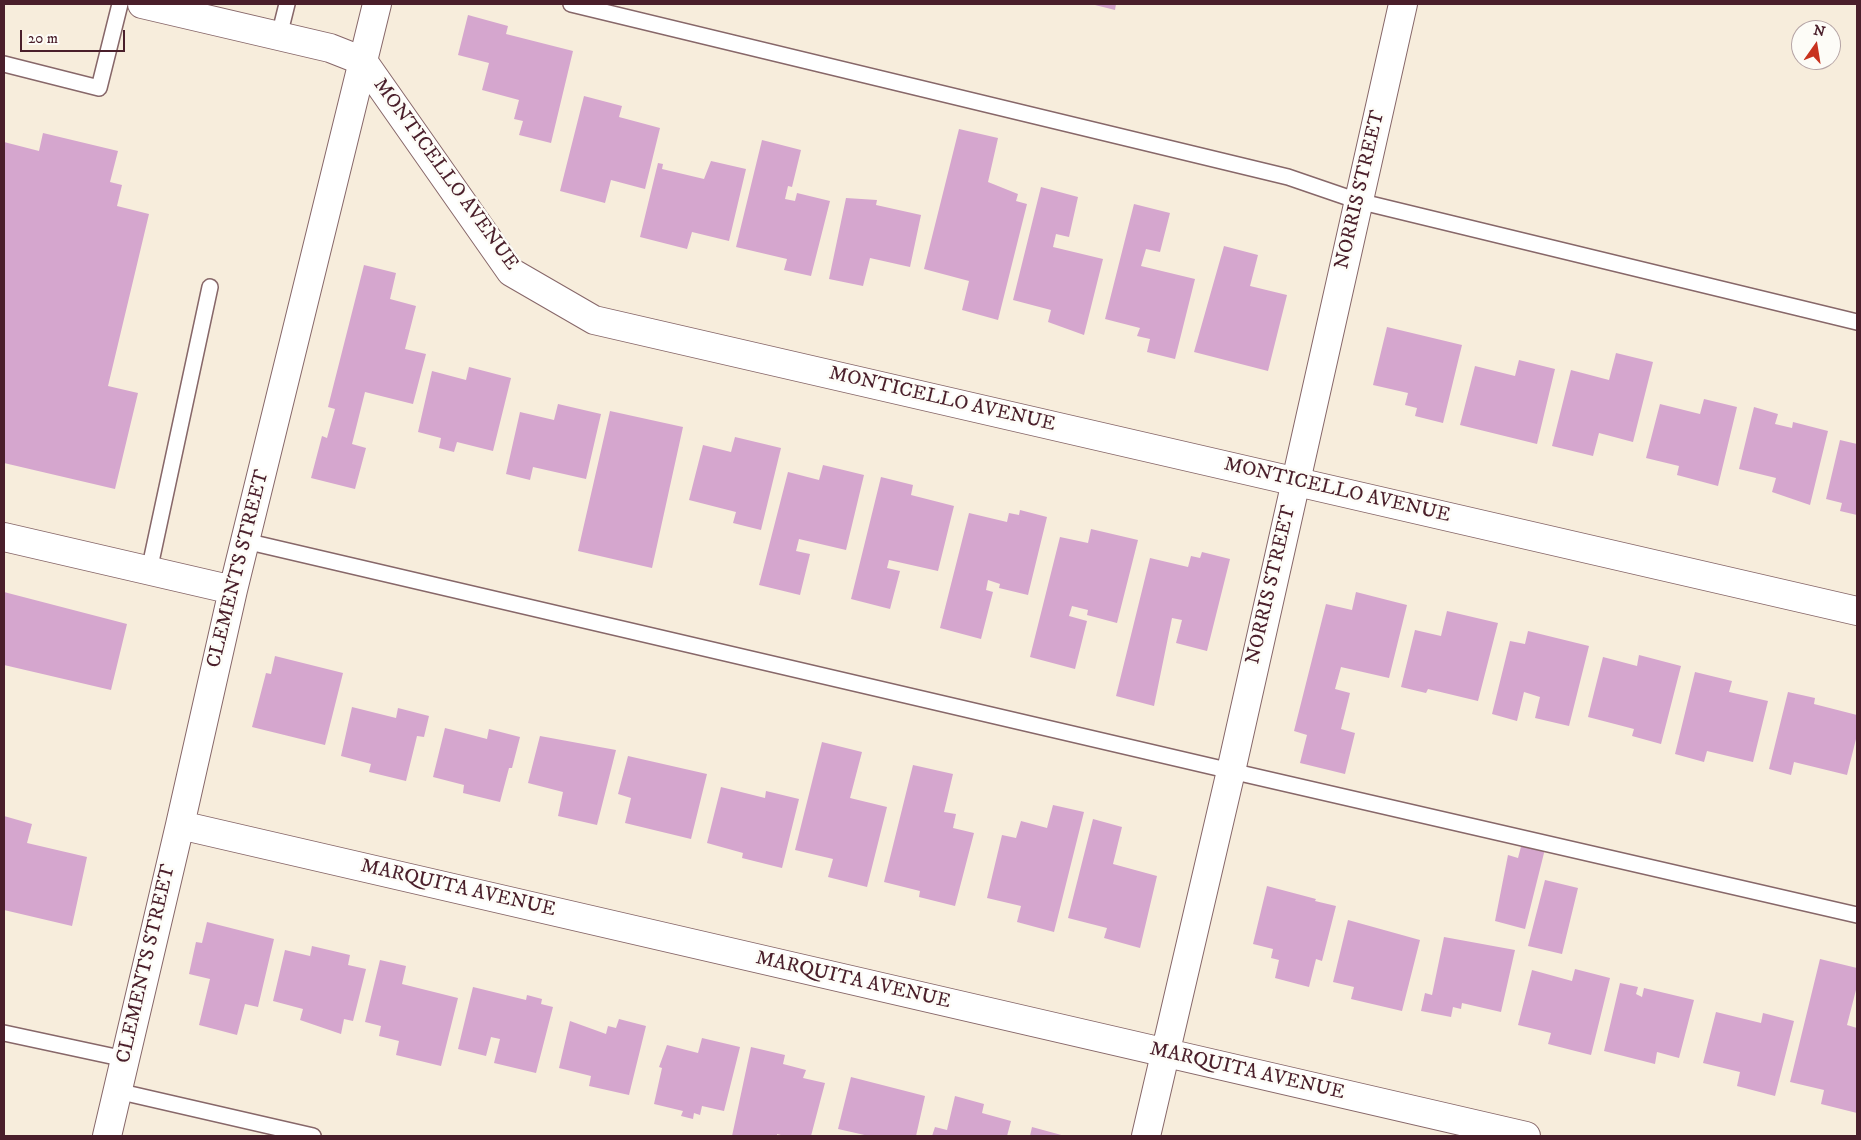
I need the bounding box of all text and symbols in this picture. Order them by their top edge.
scale bar [22,20,128,52]
north arrow [1791,20,1841,70]
text: N [1812,21,1827,41]
text: 20 m [28,29,58,48]
street label: MONTICELLO AVENUE [367,74,523,276]
street label: NORRIS STREET [1331,108,1391,272]
street label: MONTICELLO AVENUE [827,362,1057,438]
street label: MONTICELLO AVENUE [1222,453,1452,529]
street label: CLEMENTS STREET [203,468,275,670]
street label: NORRIS STREET [1242,503,1302,667]
street label: MARQUITA AVENUE [358,855,558,923]
street label: CLEMENTS STREET [112,862,182,1066]
street label: MARQUITA AVENUE [753,947,953,1015]
street label: MARQUITA AVENUE [1147,1038,1347,1106]

